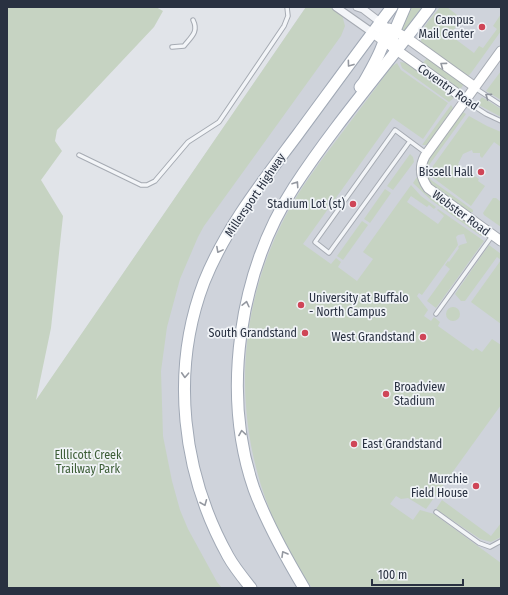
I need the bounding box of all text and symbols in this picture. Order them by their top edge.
place label: Campus Mail Center [419,13,475,41]
marker: Campus Mail Center [477,22,487,32]
one-way arrow [347,60,354,67]
street label: Coventry Road [415,61,481,113]
one-way arrow [440,62,447,70]
one-way arrow [485,94,492,101]
street label: Millersport Highway [222,150,288,239]
place label: Bissell Hall [419,165,473,179]
marker: Bissell Hall [476,167,486,177]
one-way arrow [291,181,299,188]
street label: Webster Road [429,187,493,239]
place label: Stadium Lot (st) [267,197,345,211]
marker: Stadium Lot (st) [348,199,358,209]
one-way arrow [216,246,224,254]
place label: University at Buffalo - North Campus [309,291,409,319]
one-way arrow [242,300,250,307]
marker: University at Buffalo - North Campus [296,300,306,310]
place label: South Grandstand [208,326,297,340]
marker: South Grandstand [300,328,310,338]
place label: West Grandstand [331,330,415,344]
marker: West Grandstand [418,332,428,342]
one-way arrow [181,372,190,378]
place label: Broadview Stadium [394,380,445,408]
marker: Broadview Stadium [381,389,391,399]
one-way arrow [238,429,247,436]
place label: East Grandstand [362,437,442,451]
marker: East Grandstand [349,439,359,449]
park label: Elllicott Creek Trailway Park [54,448,122,476]
place label: Murchie Field House [411,472,468,500]
marker: Murchie Field House [471,481,481,491]
one-way arrow [199,498,207,506]
one-way arrow [282,551,289,558]
scale bar [372,561,463,587]
text: 100 m [378,568,407,582]

